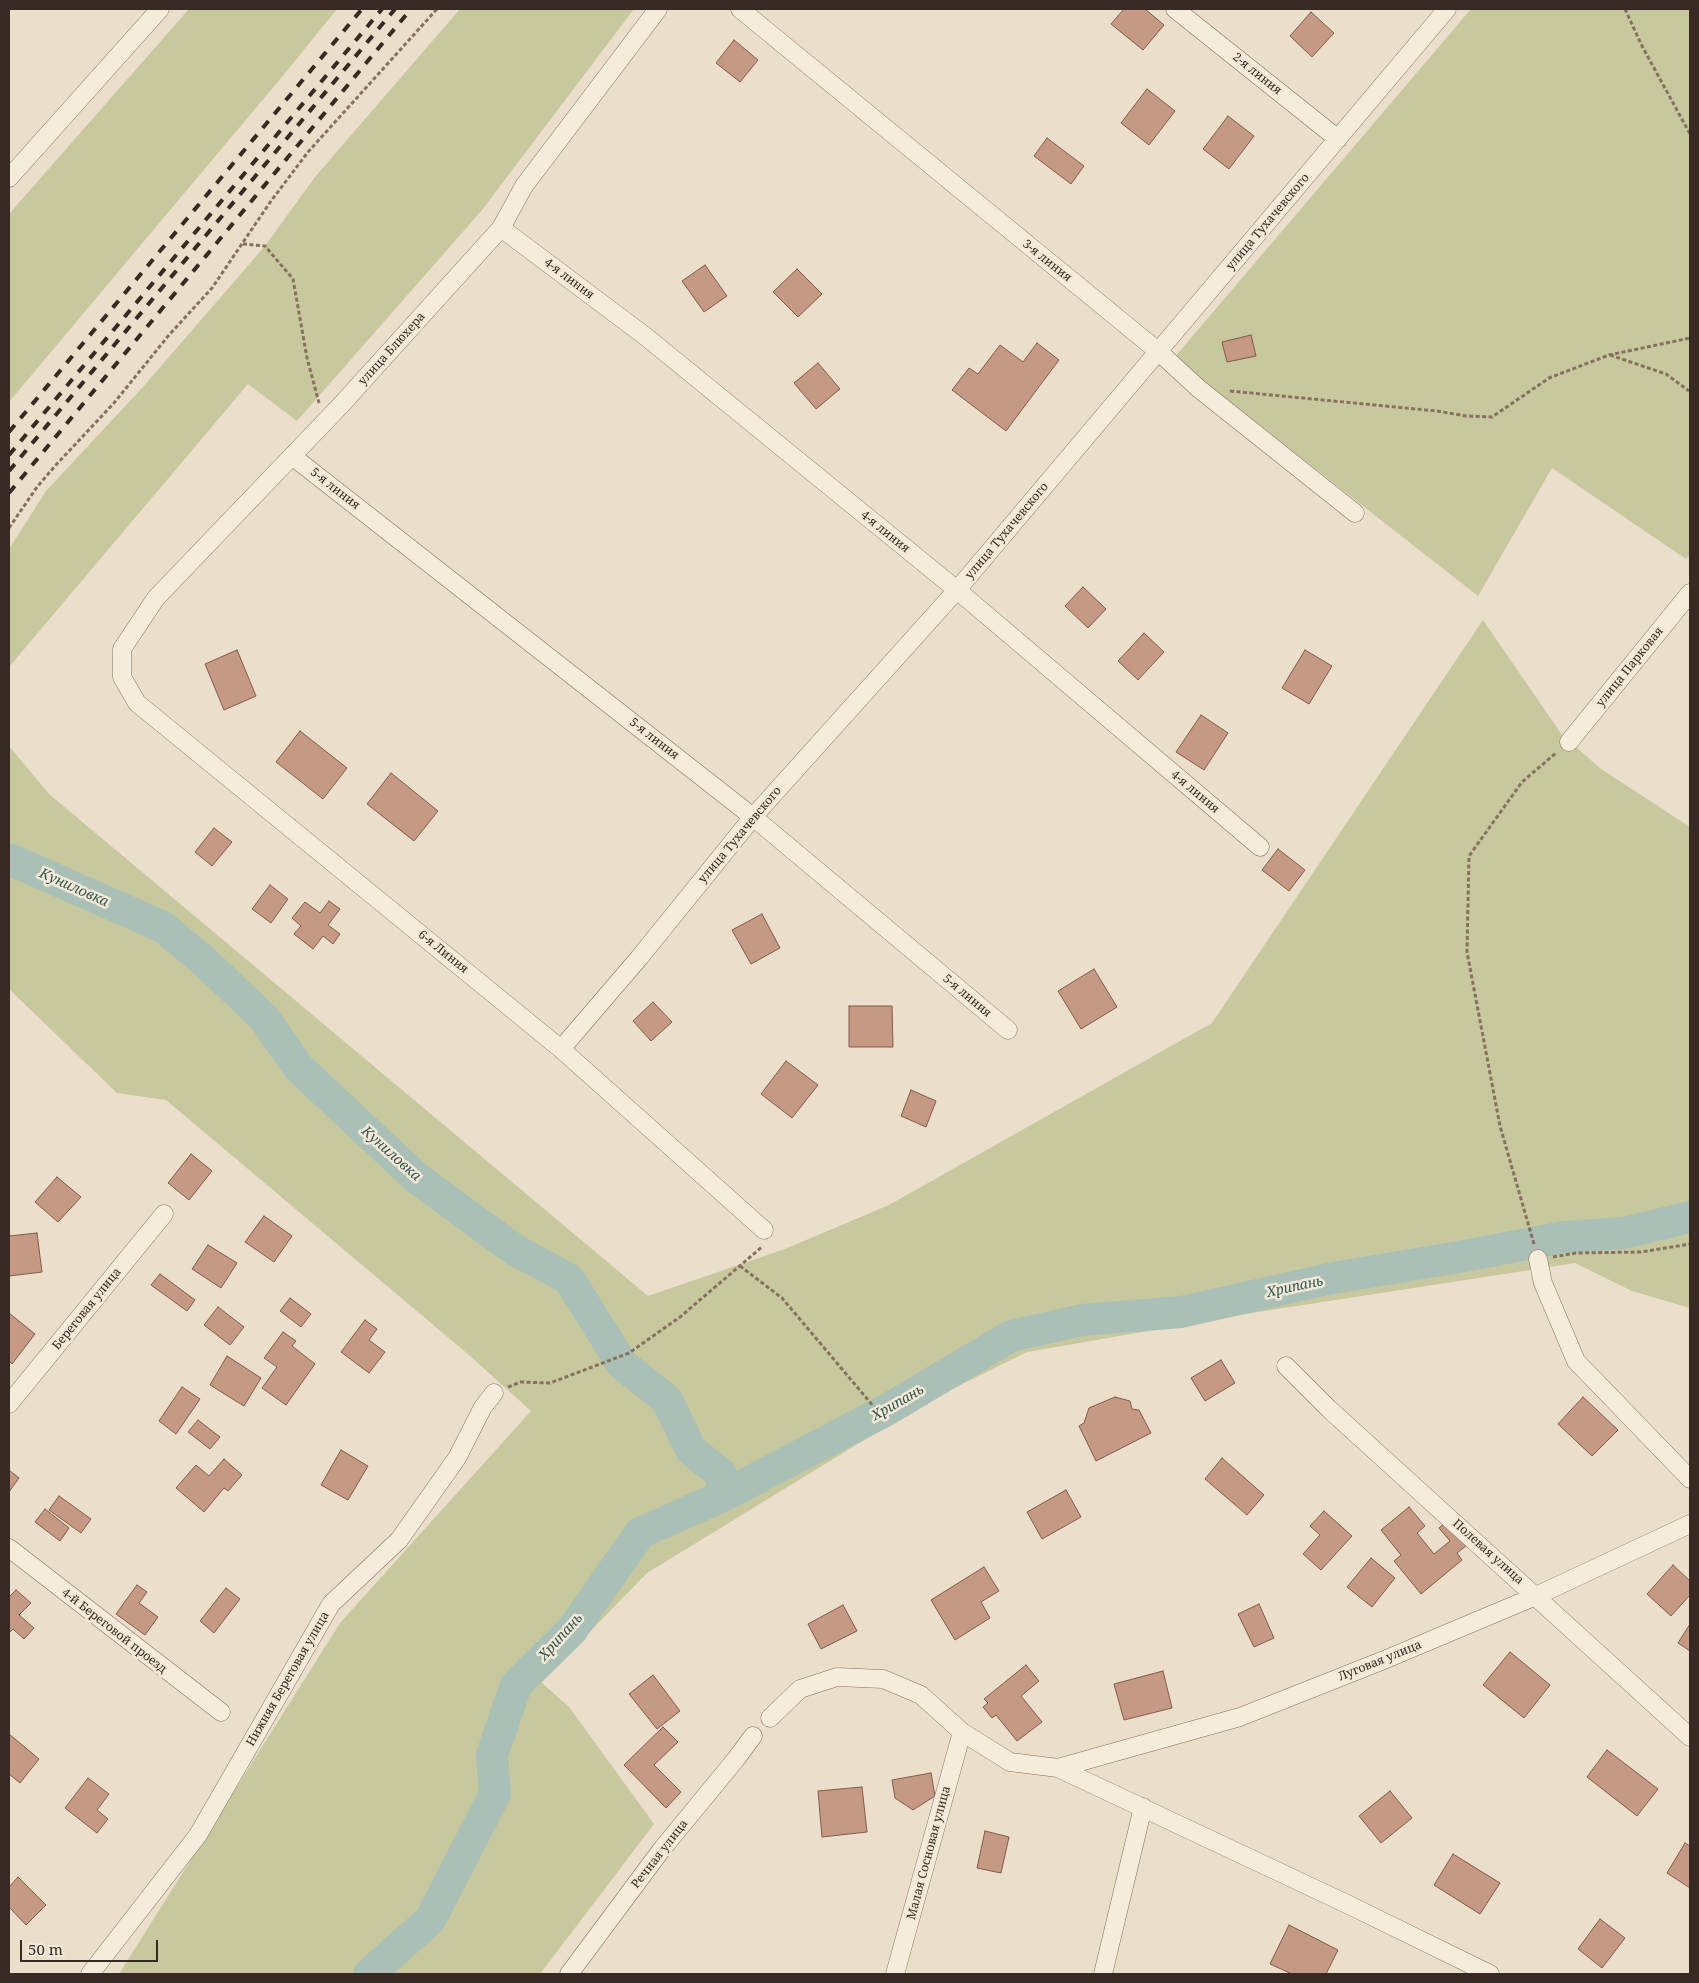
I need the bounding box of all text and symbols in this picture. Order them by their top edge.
street label: 2-я линия [1230,50,1284,98]
street label: улица Тухачевского [1223,171,1313,273]
street label: 3-я линия [1020,237,1074,285]
street label: 4-я линия [541,256,597,302]
street label: улица Блюхера [356,310,428,388]
street label: 5-я линия [307,465,363,513]
street label: улица Тухачевского [962,480,1052,582]
street label: 4-я линия [858,508,912,556]
street label: улица Парковая [1593,624,1667,710]
street label: 5-я линия [626,715,682,763]
street label: 4-я линия [1168,768,1222,816]
street label: улица Тухачевского [695,784,785,886]
water label: Куниловка [37,865,111,911]
street label: 6-я Линия [415,927,471,977]
street label: 5-я линия [940,972,994,1020]
water label: Куниловка [358,1123,424,1185]
street label: Береговая улица [50,1265,124,1353]
water label: Хрипань [1265,1273,1325,1301]
water label: Хрипань [869,1381,927,1425]
street label: Полевая улица [1449,1516,1527,1588]
street label: 4-й Береговой проезд [59,1586,169,1676]
street label: Нижняя Береговая улица [243,1609,333,1749]
water label: Хрипань [535,1610,587,1664]
street label: Луговая улица [1336,1638,1424,1684]
street label: Малая Сосновая улица [904,1784,954,1922]
street label: Речная улица [629,1817,691,1891]
scale bar [22,1930,160,1962]
text: 50 m [28,1939,63,1959]

